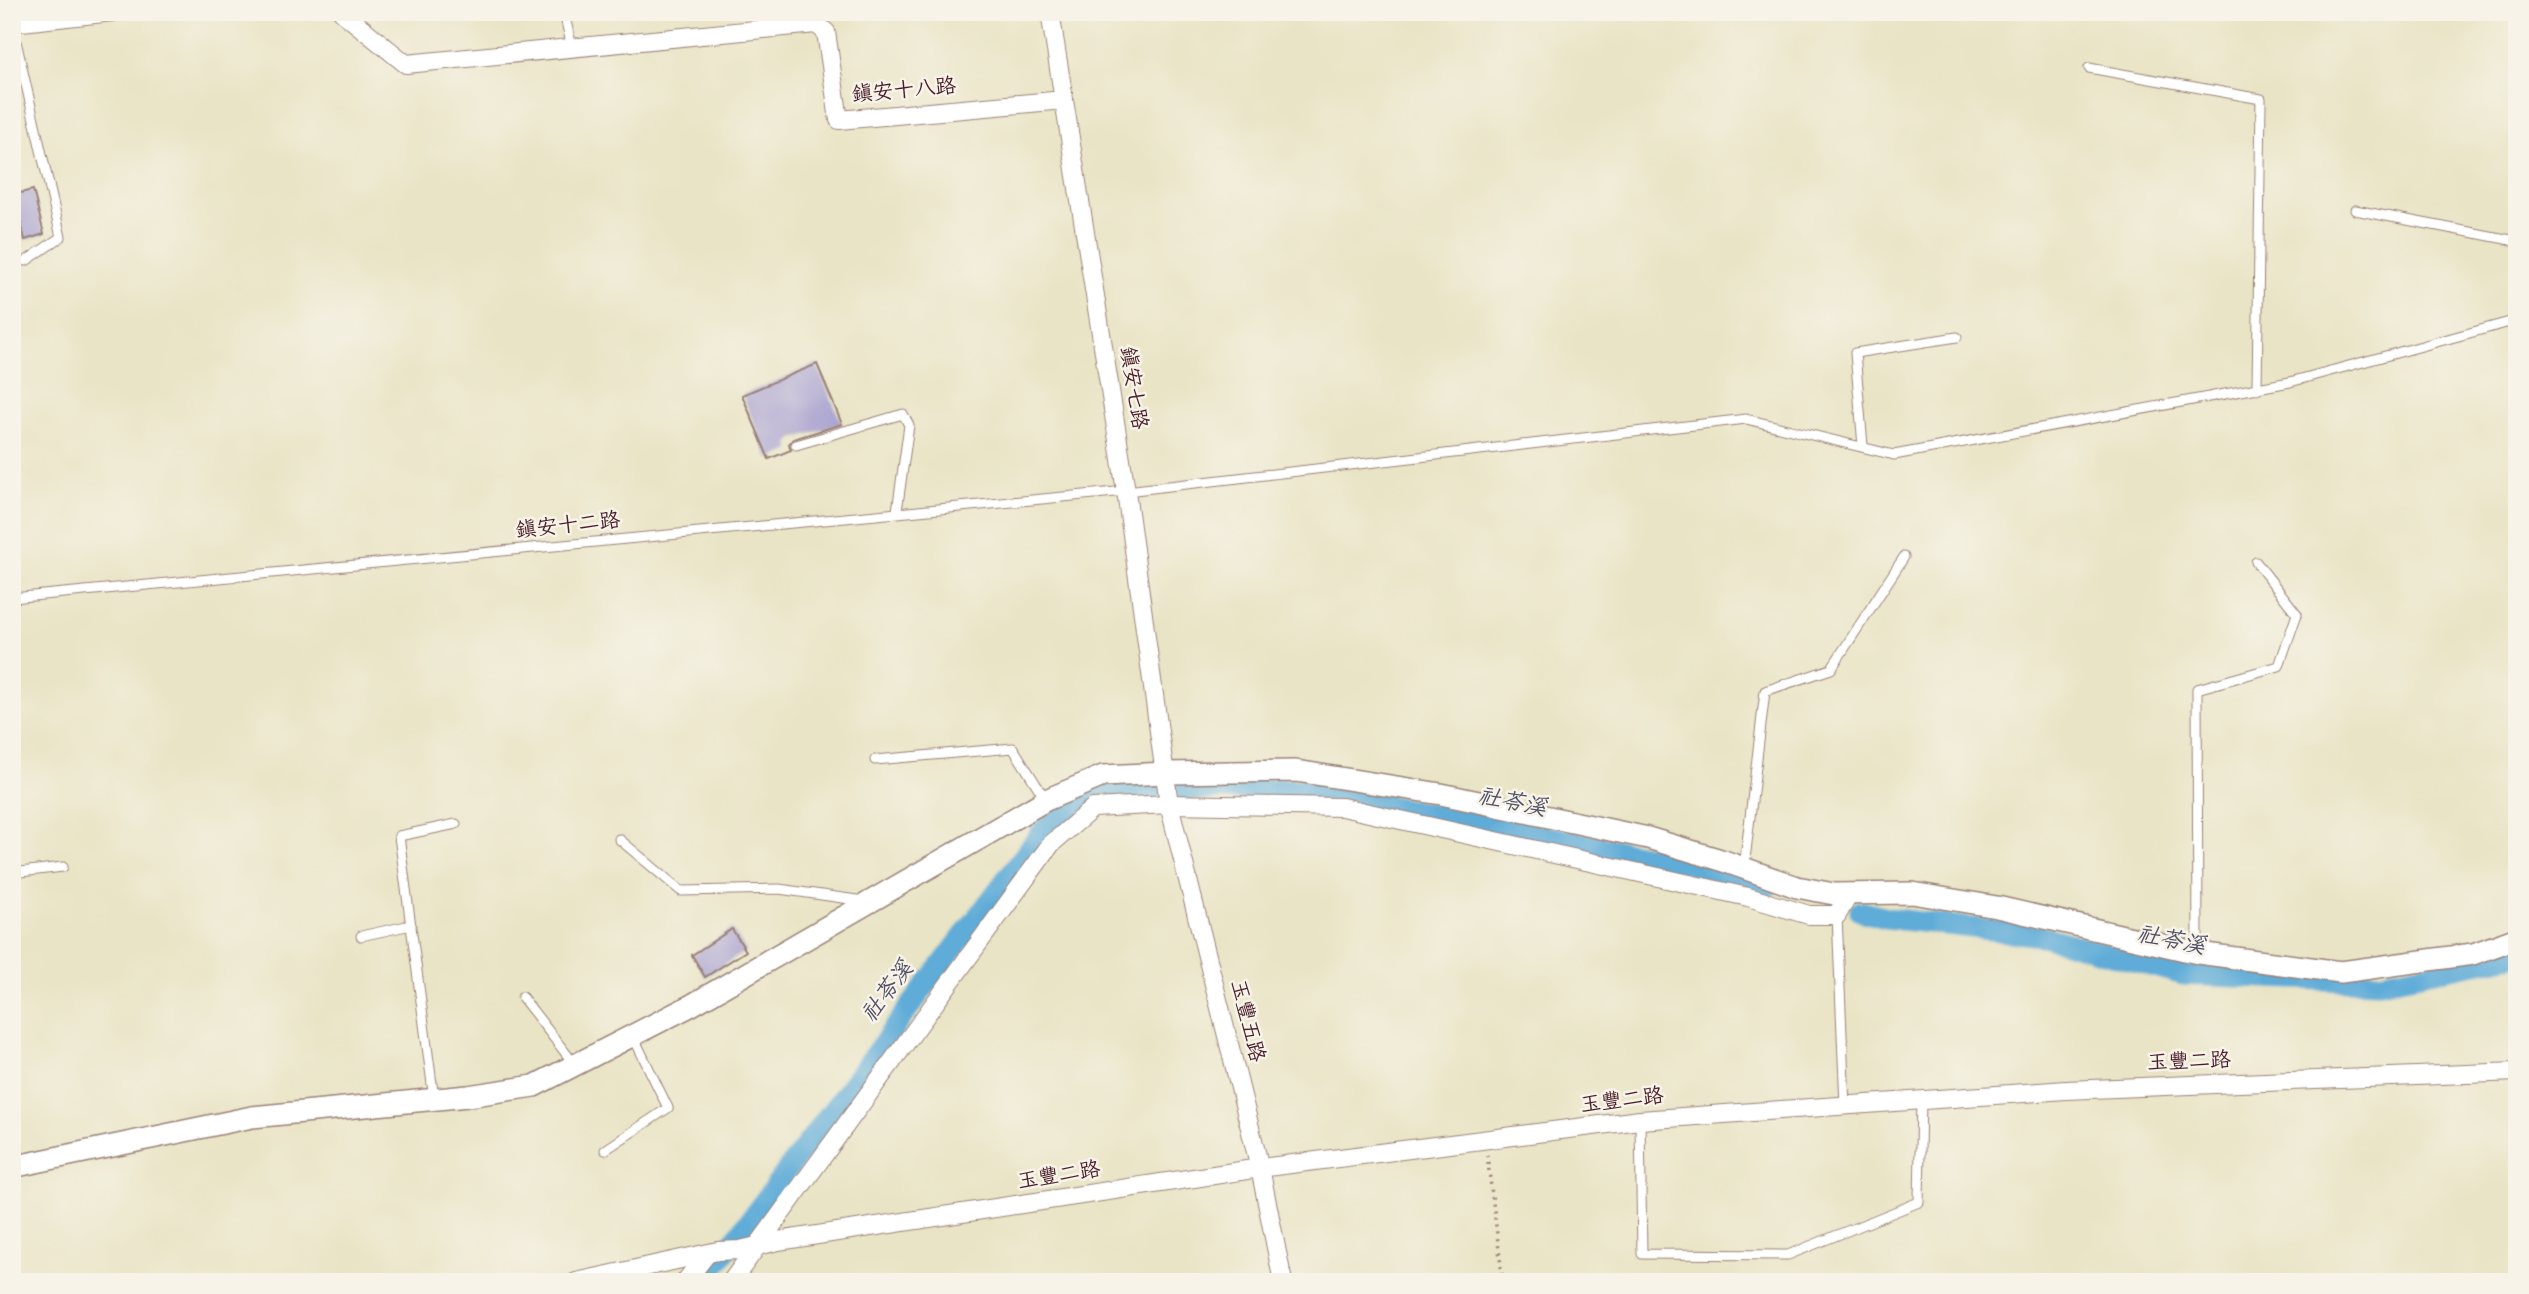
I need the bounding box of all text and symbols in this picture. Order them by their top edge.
street label: 鎮安十八路 [850,70,958,112]
street label: 鎮安七路 [1110,344,1156,432]
street label: 鎮安十二路 [514,504,622,548]
water label: 社苓溪 [1475,779,1551,828]
water label: 社苓溪 [2134,917,2210,966]
water label: 社苓溪 [853,952,924,1030]
street label: 玉豐五路 [1221,976,1273,1066]
street label: 玉豐二路 [2146,1044,2232,1080]
street label: 玉豐二路 [1578,1080,1666,1122]
street label: 玉豐二路 [1015,1153,1103,1199]

